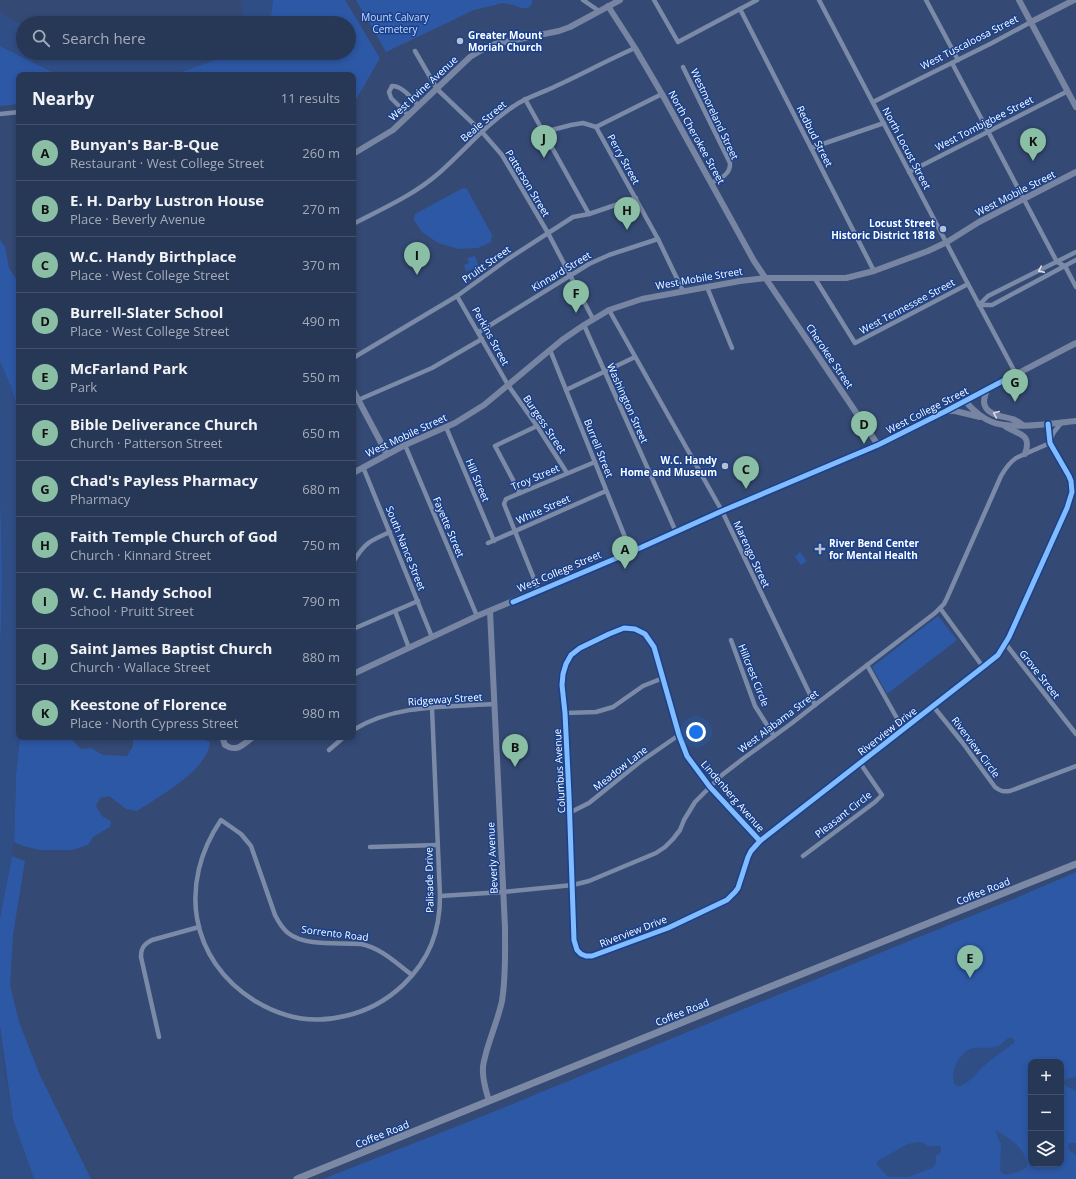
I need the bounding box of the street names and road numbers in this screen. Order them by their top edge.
street label: West Tuscaloosa Street [918,11,1021,73]
street label: West Irvine Avenue [386,52,461,124]
street label: Westmoreland Street [688,66,742,162]
street label: North Cherokee Street [665,88,729,187]
street label: West Tombigbee Street [932,92,1036,154]
street label: Beale Street [457,97,509,145]
street label: Redbud Street [794,103,837,169]
street label: North Locust Street [879,105,935,192]
street label: Perry Street [604,131,644,187]
street label: Patterson Street [502,147,554,219]
street label: West Mobile Street [973,167,1058,219]
street label: Pruitt Street [459,242,513,286]
street label: Kinnard Street [529,247,594,294]
street label: West Mobile Street [654,263,744,293]
street label: West Tennessee Street [857,275,957,337]
street label: Perkins Street [469,304,513,368]
street label: Cherokee Street [803,321,857,391]
street label: Washington Street [604,361,652,446]
street label: West College Street [884,383,971,437]
street label: Burgess Street [520,392,570,456]
street label: West Mobile Street [363,410,449,460]
street label: Burrell Street [581,417,617,480]
street label: Hill Street [463,456,493,504]
street label: Troy Street [509,460,562,493]
street label: White Street [514,491,573,527]
street label: Fayette Street [430,495,468,560]
street label: South Nance Street [383,504,430,593]
street label: Marengo Street [730,518,774,590]
street label: West College Street [515,547,604,595]
street label: Hillcrest Circle [735,642,773,709]
street label: Grove Street [1016,647,1064,702]
street label: West Alabama Street [735,686,821,756]
street label: Ridgeway Street [407,689,483,709]
street label: Riverview Drive [855,703,920,758]
street label: Riverview Circle [949,714,1004,781]
street label: Columbus Avenue [550,728,568,814]
street label: Meadow Lane [590,742,650,794]
street label: Lindenberg Avenue [698,757,768,835]
street label: Pleasant Circle [812,787,874,841]
street label: Beverly Avenue [483,821,501,894]
street label: Palisade Drive [421,847,437,913]
street label: Coffee Road [954,874,1012,908]
street label: Riverview Drive [597,912,669,950]
street label: Sorrento Road [301,922,369,944]
street label: Coffee Road [653,995,711,1029]
street label: Coffee Road [353,1117,411,1151]

